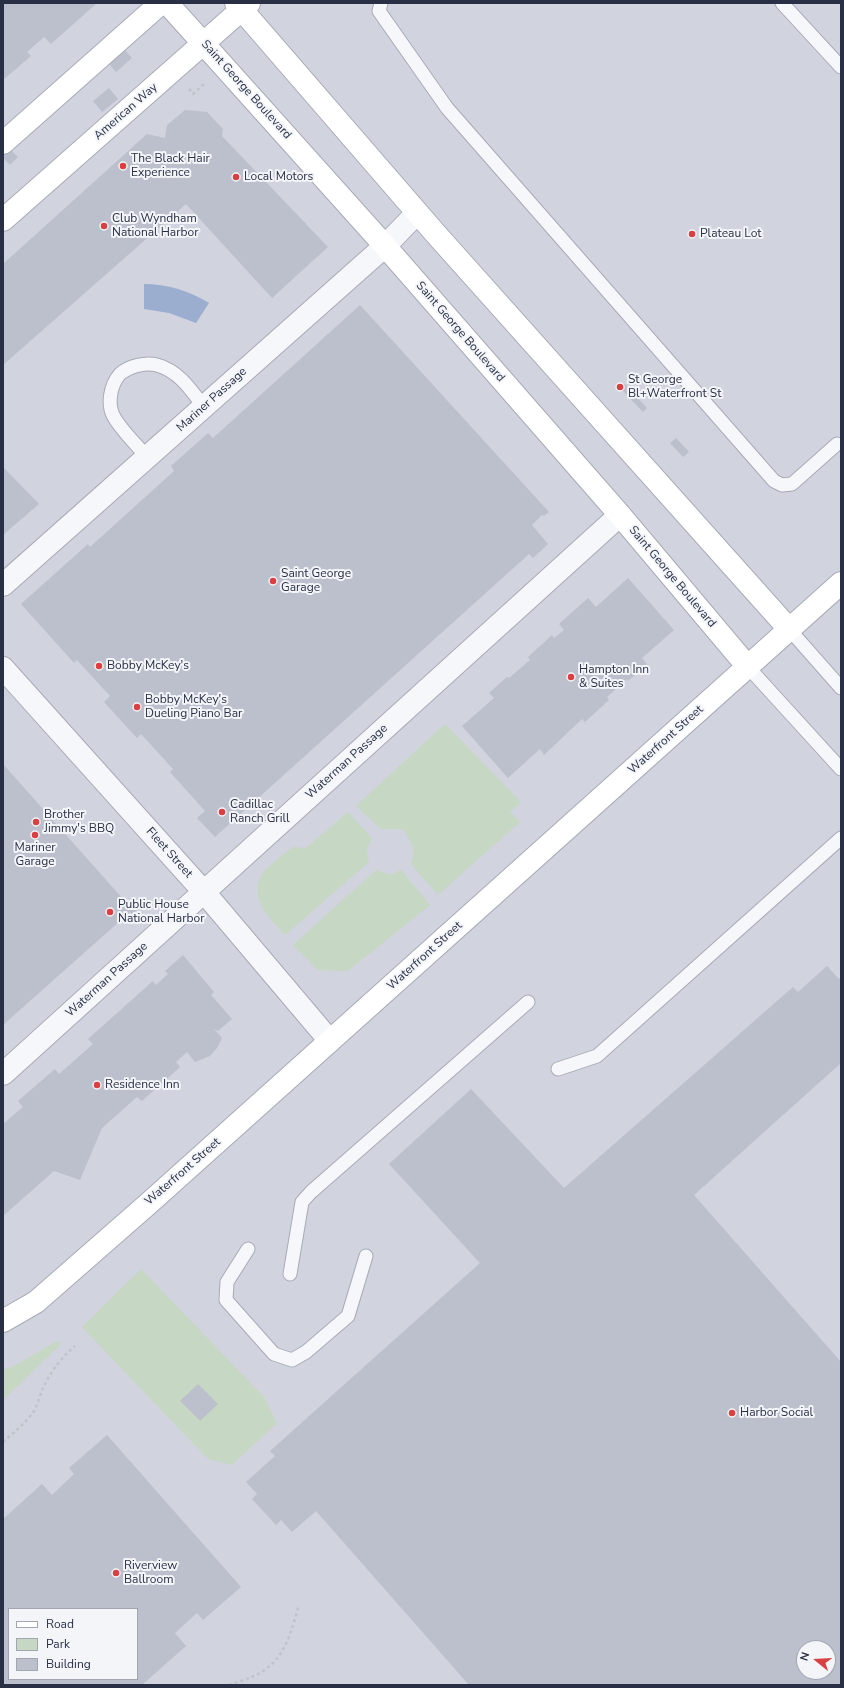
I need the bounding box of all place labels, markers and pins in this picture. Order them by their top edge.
place label: The Black Hair Experience [131,152,210,180]
marker: The Black Hair Experience [118,161,128,171]
place label: Local Motors [244,170,313,184]
marker: Local Motors [231,172,241,182]
place label: Club Wyndham National Harbor [112,212,198,240]
marker: Club Wyndham National Harbor [99,221,109,231]
place label: Plateau Lot [700,227,761,241]
marker: Plateau Lot [687,229,697,239]
place label: St George Bl+Waterfront St [628,373,721,401]
marker: St George Bl+Waterfront St [615,382,625,392]
place label: Saint George Garage [281,567,351,595]
marker: Saint George Garage [268,576,278,586]
place label: Bobby McKey's [107,659,189,673]
marker: Bobby McKey's [94,661,104,671]
place label: Hampton Inn & Suites [579,663,649,691]
marker: Hampton Inn & Suites [566,672,576,682]
place label: Bobby McKey's Dueling Piano Bar [145,693,242,721]
marker: Bobby McKey's Dueling Piano Bar [132,702,142,712]
place label: Cadillac Ranch Grill [230,798,290,826]
marker: Cadillac Ranch Grill [217,807,227,817]
place label: Brother Jimmy's BBQ [44,808,114,836]
marker: Brother Jimmy's BBQ [31,817,41,827]
marker: Mariner Garage [30,830,40,840]
place label: Mariner Garage [14,841,56,869]
place label: Public House National Harbor [118,898,204,926]
marker: Public House National Harbor [105,907,115,917]
place label: Residence Inn [105,1078,180,1092]
marker: Residence Inn [92,1080,102,1090]
place label: Harbor Social [740,1406,813,1420]
marker: Harbor Social [727,1408,737,1418]
place label: Riverview Ballroom [124,1559,177,1587]
marker: Riverview Ballroom [111,1568,121,1578]

